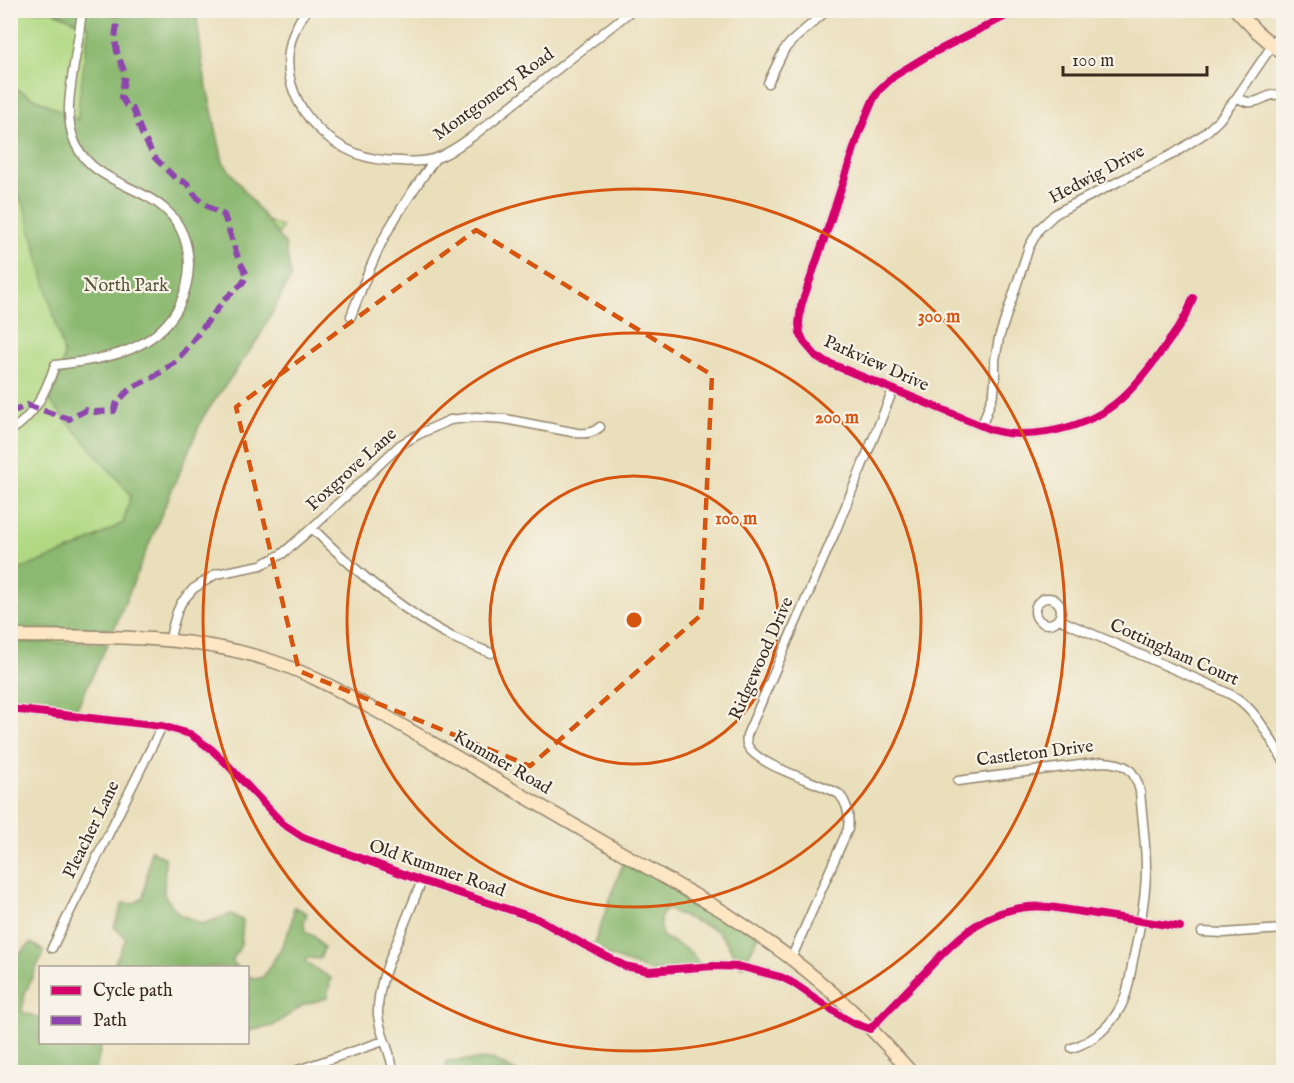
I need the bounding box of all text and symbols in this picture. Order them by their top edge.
scale bar [1063,39,1207,77]
street label: Montgomery Road [429,43,559,147]
text: 100 m [1072,50,1114,73]
street label: Hedwig Drive [1045,140,1149,210]
park label: North Park [83,275,169,298]
text: 300 m [918,306,960,329]
street label: Parkview Drive [820,331,932,397]
text: 200 m [815,407,859,430]
street label: Foxgrove Lane [302,423,402,517]
text: 100 m [715,508,757,531]
street label: Ridgewood Drive [725,594,799,724]
centre of rings [624,610,644,630]
street label: Cottingham Court [1106,614,1242,692]
street label: Kummer Road [449,726,556,801]
street label: Castleton Drive [975,735,1095,773]
street label: Pleacher Lane [58,777,126,883]
street label: Old Kummer Road [366,835,509,903]
legend [39,966,249,1044]
text: Cycle path [93,980,173,1003]
text: Path [93,1010,127,1033]

